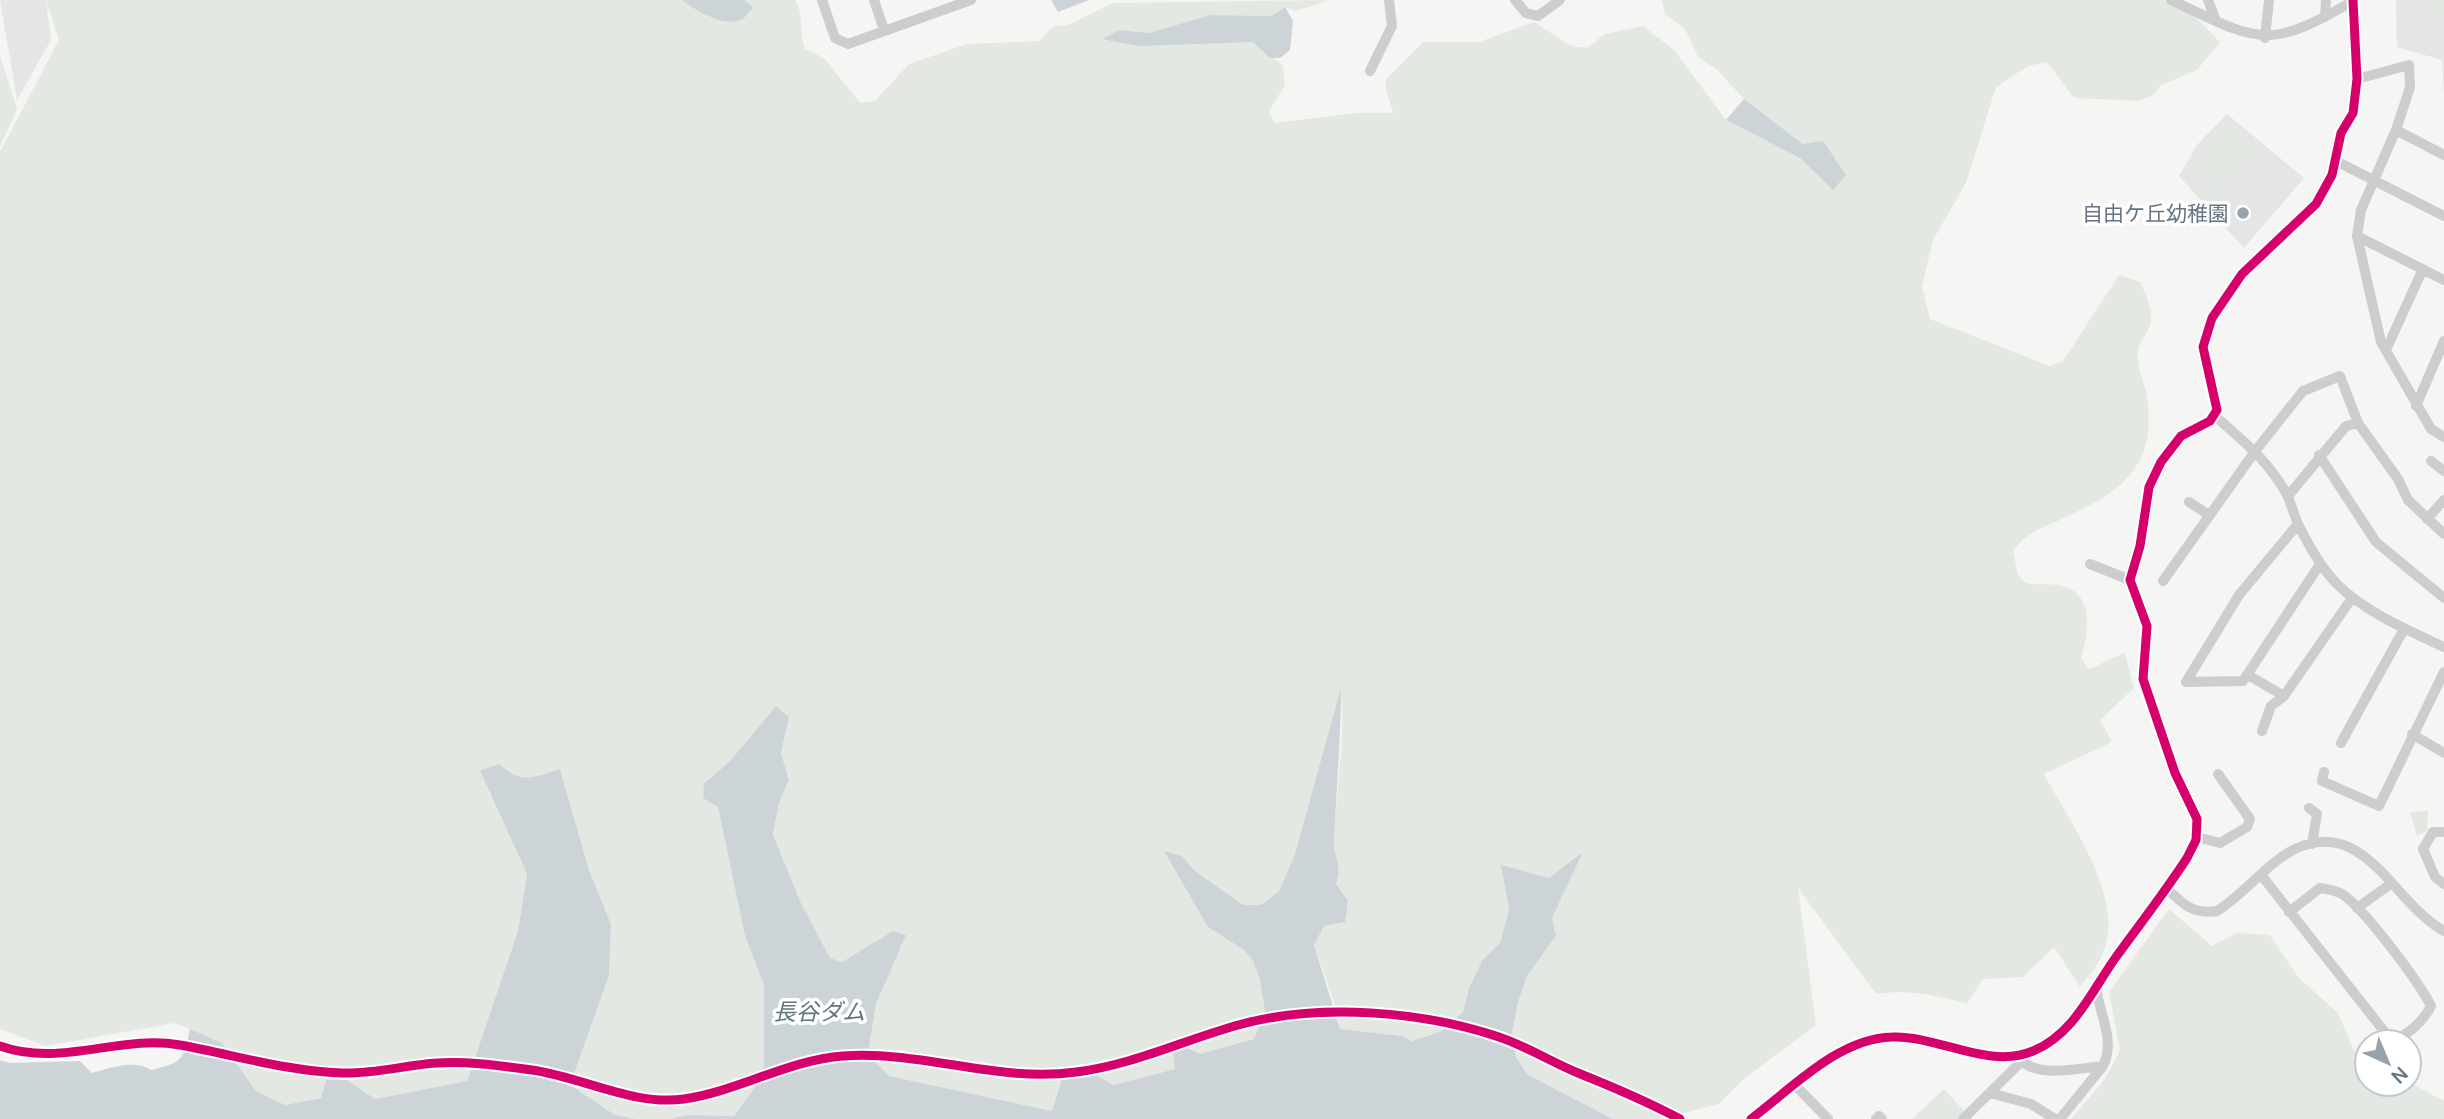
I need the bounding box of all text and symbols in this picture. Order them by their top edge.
place label: 自由ケ丘幼稚園 [2082,199,2229,227]
marker: 自由ケ丘幼稚園 [2235,205,2251,221]
water label: 長谷ダム [773,995,865,1027]
north arrow [2353,1028,2423,1098]
text: N [2386,1061,2414,1089]

